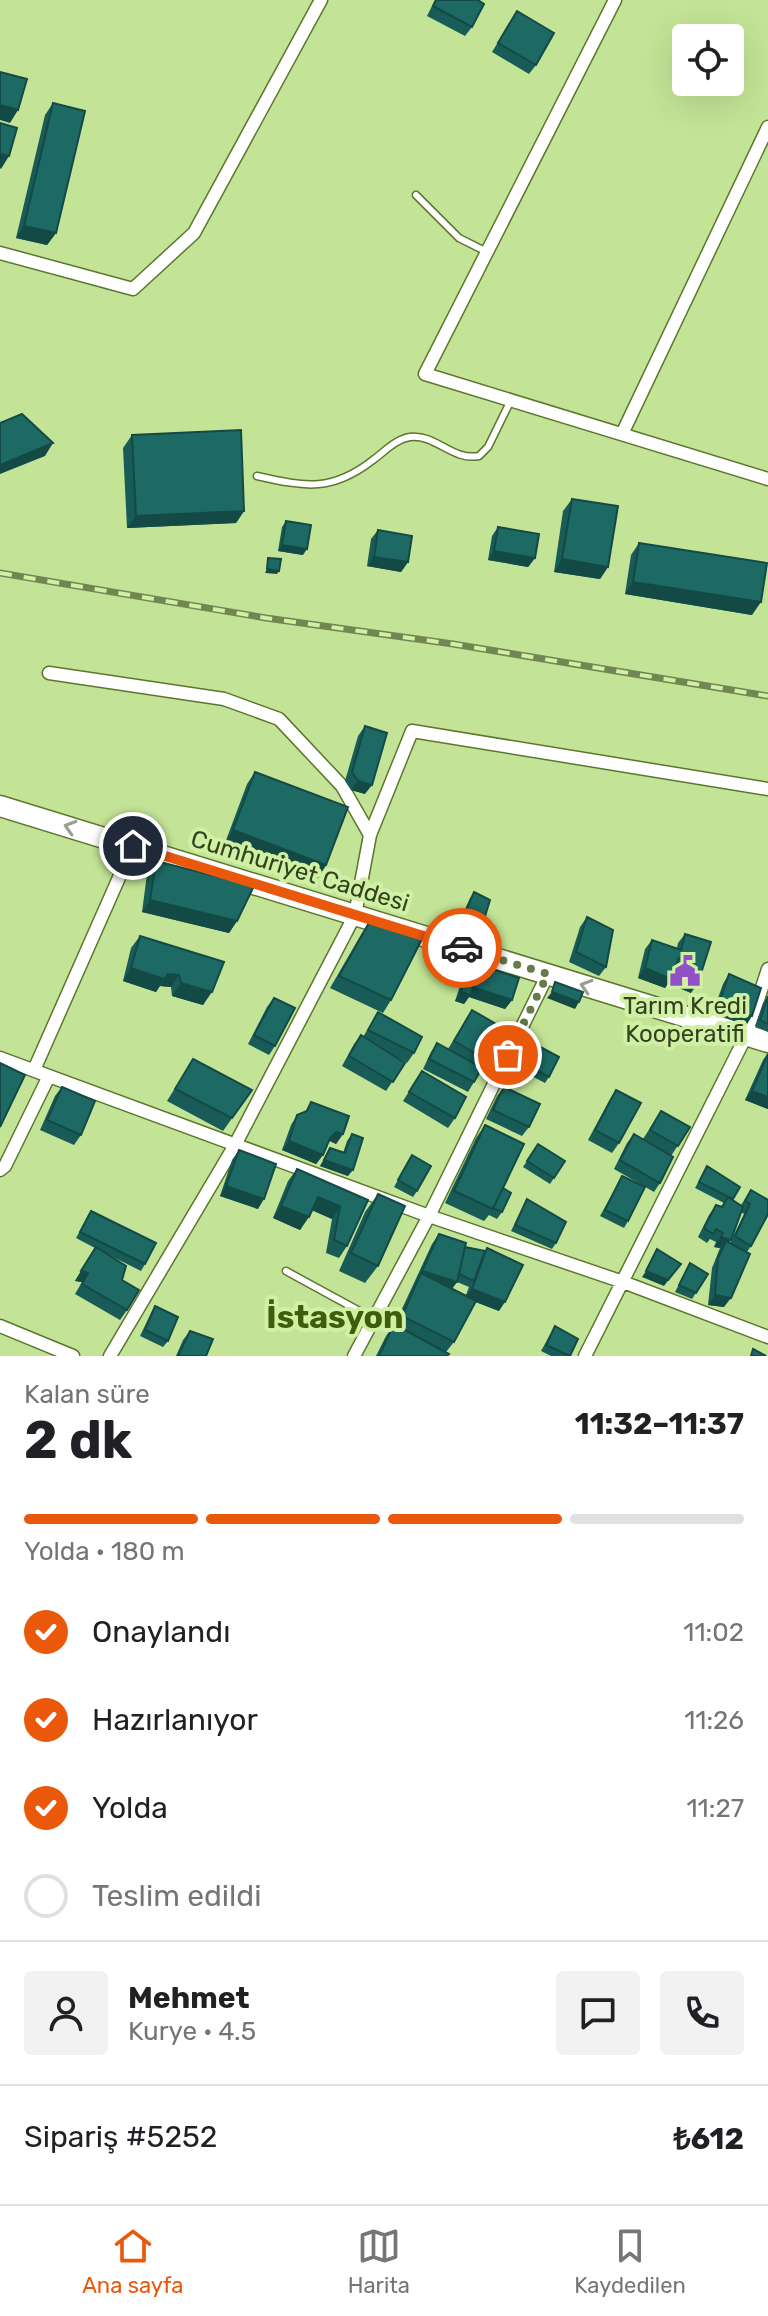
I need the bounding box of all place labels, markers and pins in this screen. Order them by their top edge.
pin [99,812,167,880]
public building icon: Tarım Kredi Kooperatifi [668,954,702,988]
place label: Tarım Kredi Kooperatifi [623,992,747,1048]
pin [474,1021,542,1089]

